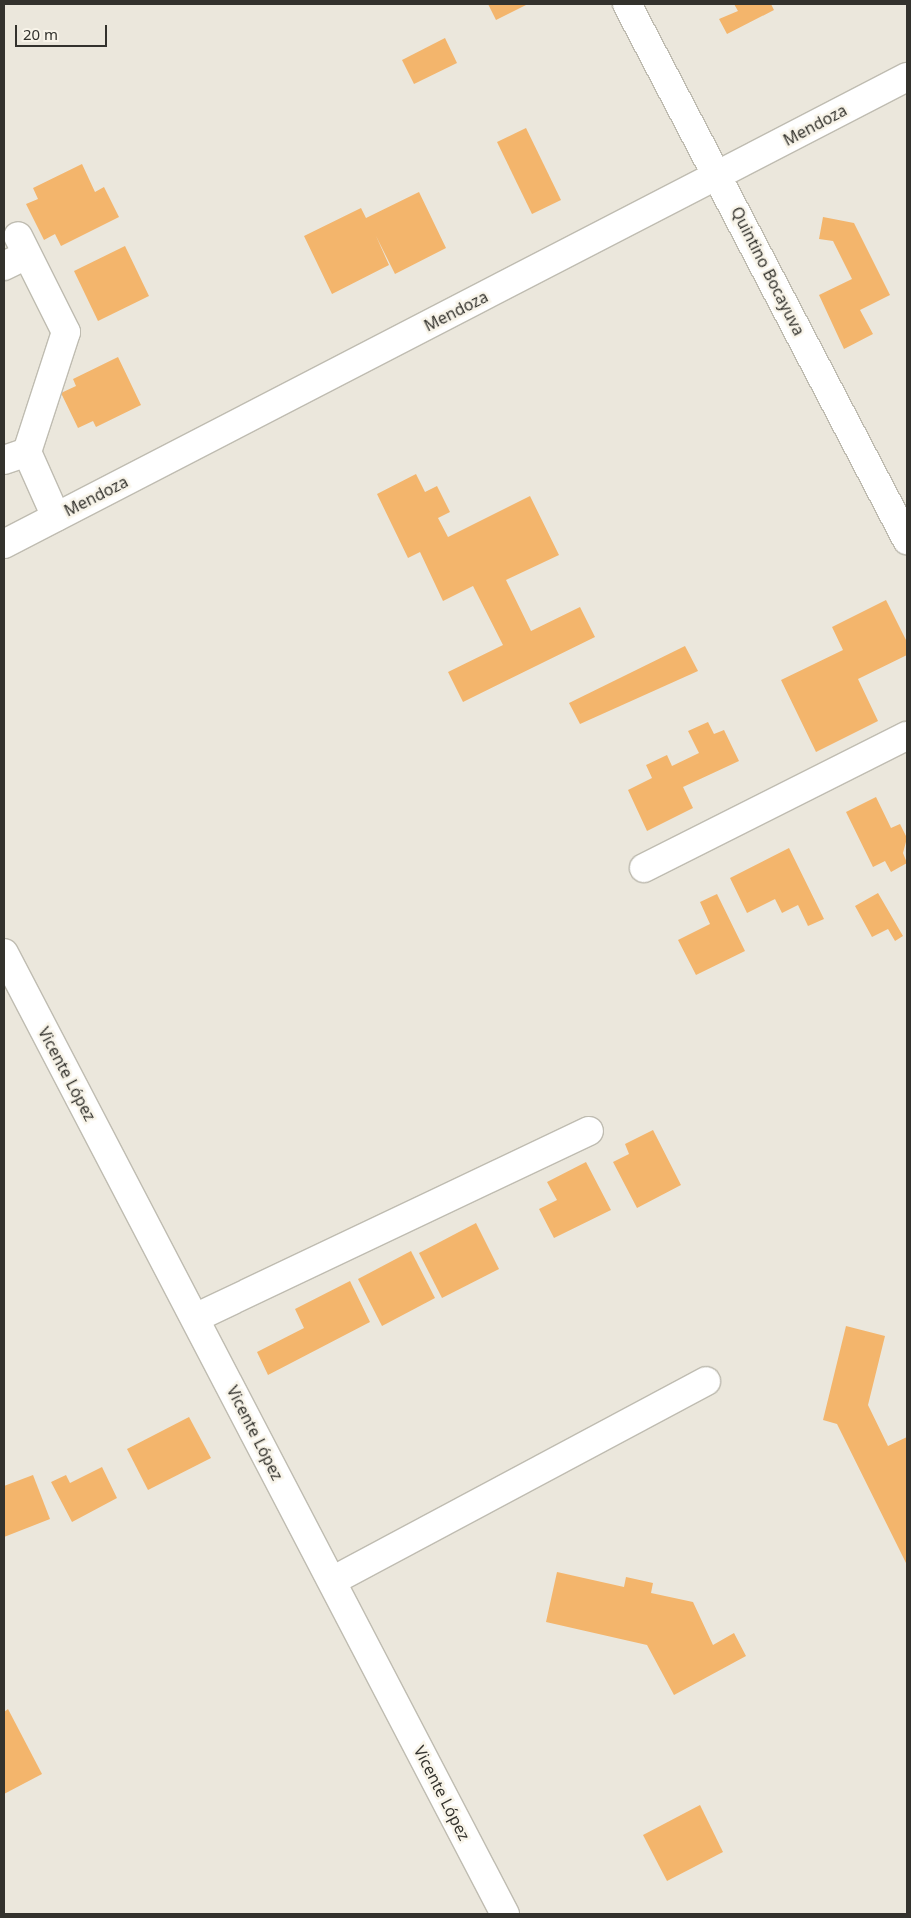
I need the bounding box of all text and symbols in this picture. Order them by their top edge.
scale bar [18,15,110,47]
text: 20 m [23,24,58,44]
street label: Mendoza [780,100,850,150]
street label: Quintino Bocayuva [727,203,809,339]
street label: Mendoza [421,287,491,335]
street label: Mendoza [61,472,131,520]
street label: Vicente López [34,1024,100,1124]
street label: Vicente López [223,1383,287,1483]
street label: Vicente López [410,1743,474,1843]

